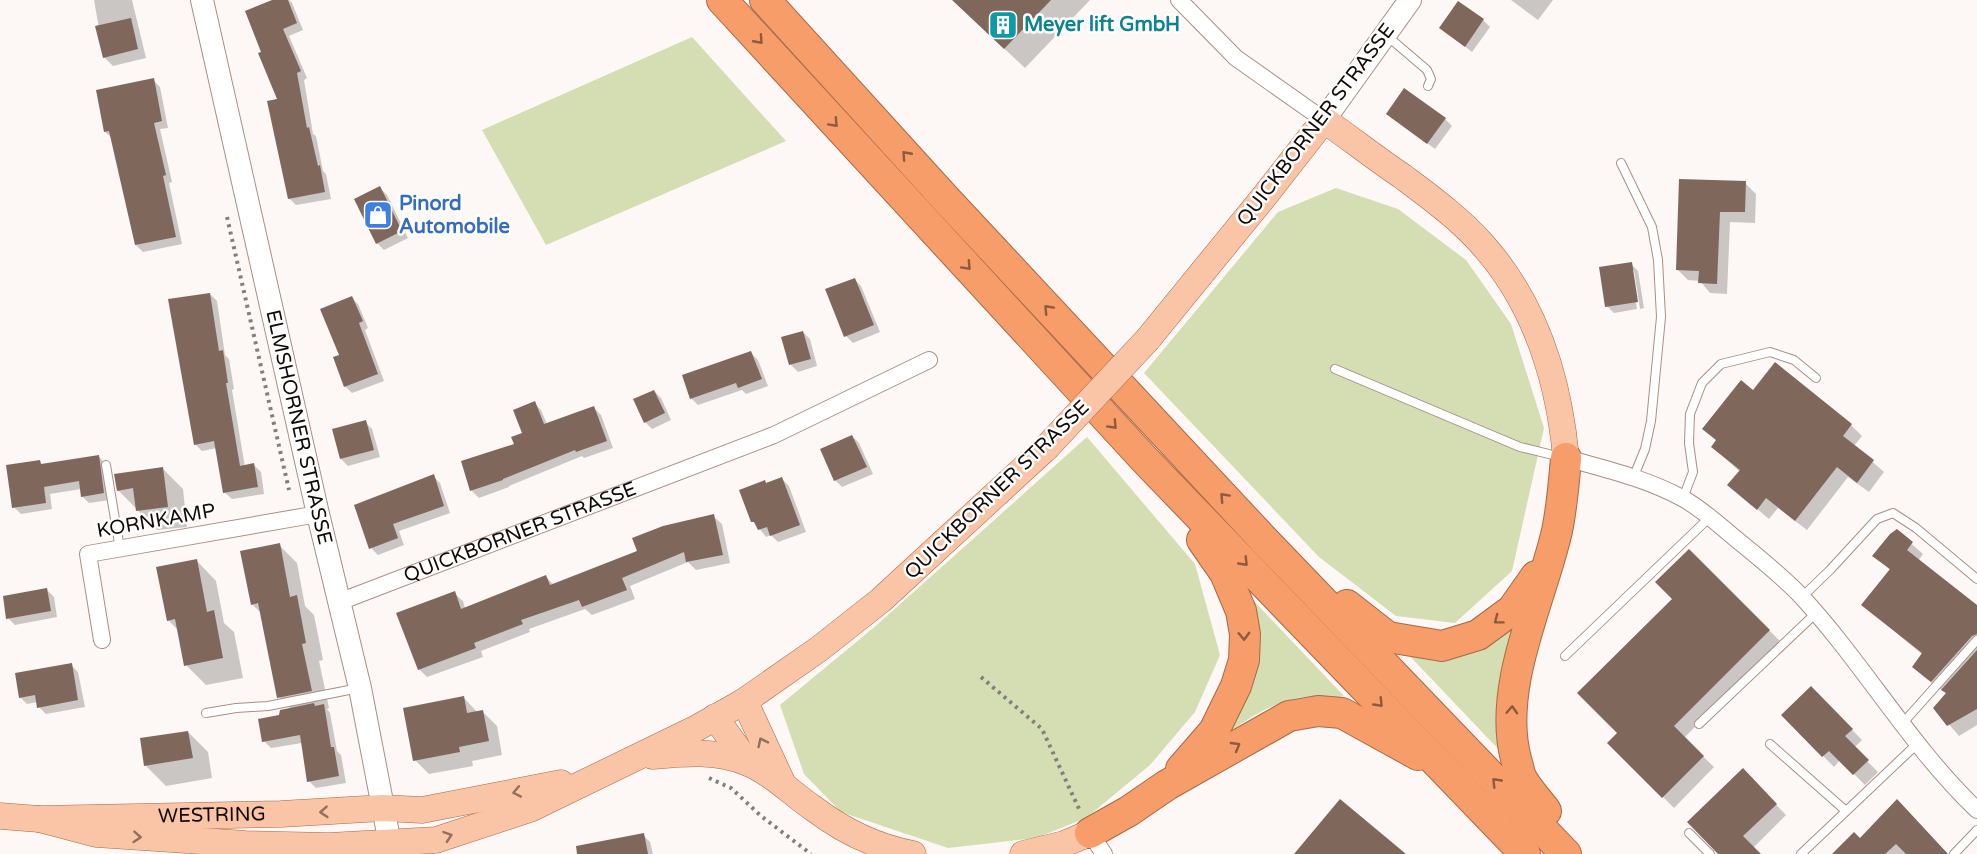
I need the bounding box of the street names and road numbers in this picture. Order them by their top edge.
street label: QUICKBORNER STRASSE [1232,19,1400,231]
street label: ELMSHORNER STRASSE [260,307,337,547]
street label: QUICKBORNER STRASSE [900,395,1094,585]
street label: QUICKBORNER STRASSE [400,477,640,588]
street label: KORNKAMP [95,499,217,543]
street label: WESTRING [158,802,266,829]

